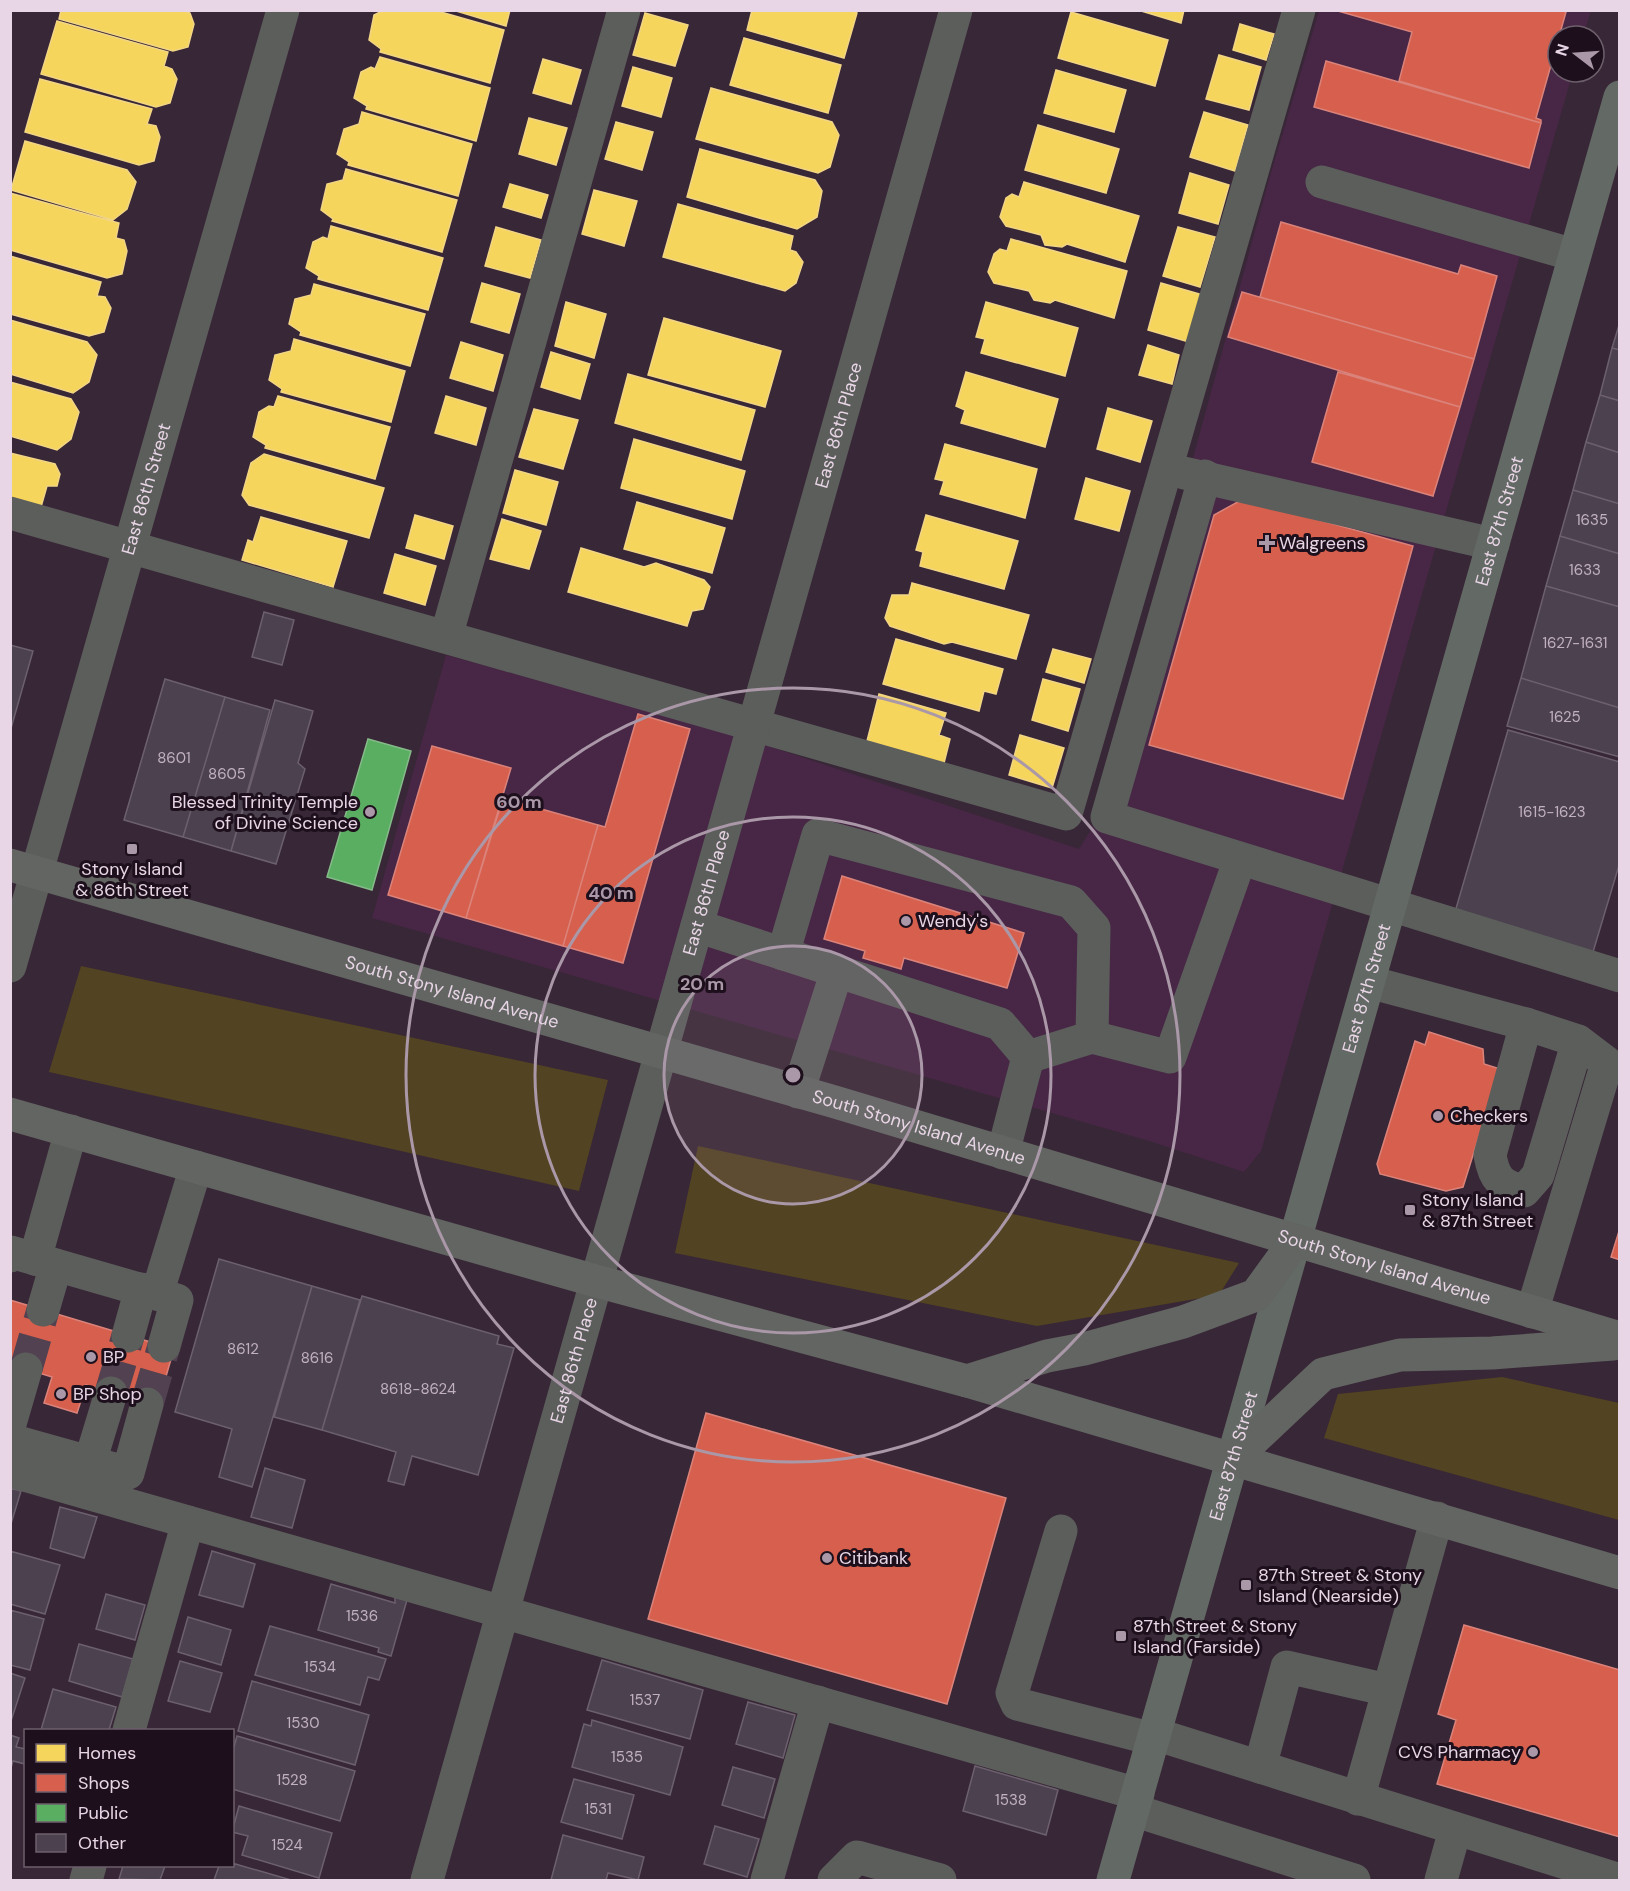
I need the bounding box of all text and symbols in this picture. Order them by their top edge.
north arrow [1546,24,1606,84]
text: N [1550,41,1574,58]
street label: East 86th Place [809,359,868,491]
street label: East 86th Street [116,420,176,558]
street label: East 87th Street [1470,453,1529,589]
house number: 1635 [1576,510,1608,530]
place label: Walgreens [1279,531,1366,555]
marker: Walgreens [1260,536,1274,550]
house number: 1633 [1569,560,1601,580]
house number: 1627-1631 [1542,633,1608,653]
house number: 1625 [1549,707,1581,727]
house number: 8601 [157,748,191,768]
house number: 8605 [208,764,246,784]
place label: Blessed Trinity Temple of Divine Science [172,790,358,835]
text: 60 m [496,790,542,814]
house number: 1615-1623 [1518,802,1586,822]
marker: Blessed Trinity Temple of Divine Science [363,805,377,819]
street label: East 86th Place [677,827,735,958]
marker: Stony Island & 86th Street [125,842,139,856]
place label: Stony Island & 86th Street [75,857,189,902]
text: 40 m [588,881,634,905]
place label: Wendy's [918,909,988,933]
marker: Wendy's [899,914,913,928]
street label: East 87th Street [1337,921,1396,1056]
street label: South Stony Island Avenue [342,950,562,1034]
text: 20 m [680,972,724,996]
centre of rings [783,1065,803,1085]
street label: South Stony Island Avenue [810,1084,1028,1171]
place label: Checkers [1450,1104,1528,1128]
marker: Checkers [1431,1109,1445,1123]
place label: Stony Island & 87th Street [1422,1188,1533,1233]
marker: Stony Island & 87th Street [1403,1203,1417,1217]
street label: South Stony Island Avenue [1275,1224,1494,1310]
street label: East 86th Place [545,1295,603,1426]
house number: 8612 [227,1339,259,1359]
place label: BP [103,1345,124,1369]
house number: 8616 [301,1348,333,1368]
marker: BP [84,1350,98,1364]
house number: 8618-8624 [380,1379,456,1399]
place label: BP Shop [73,1382,142,1406]
marker: BP Shop [54,1387,68,1401]
street label: East 87th Street [1204,1388,1263,1523]
place label: Citibank [839,1546,908,1570]
marker: Citibank [820,1551,834,1565]
place label: 87th Street & Stony Island (Nearside) [1258,1563,1422,1608]
marker: 87th Street & Stony Island (Nearside) [1239,1578,1253,1592]
house number: 1536 [346,1606,378,1626]
place label: 87th Street & Stony Island (Farside) [1133,1614,1297,1659]
marker: 87th Street & Stony Island (Farside) [1114,1629,1128,1643]
house number: 1534 [304,1657,336,1677]
house number: 1537 [630,1690,660,1710]
house number: 1530 [287,1713,319,1733]
legend [24,1729,234,1867]
place label: CVS Pharmacy [1398,1740,1521,1764]
text: Homes [78,1741,136,1765]
marker: CVS Pharmacy [1526,1745,1540,1759]
house number: 1535 [611,1747,643,1767]
house number: 1528 [276,1770,308,1790]
text: Shops [78,1771,130,1795]
house number: 1538 [995,1790,1027,1810]
house number: 1531 [584,1799,612,1819]
text: Public [78,1801,129,1825]
text: Other [78,1831,127,1855]
house number: 1524 [271,1835,303,1855]

